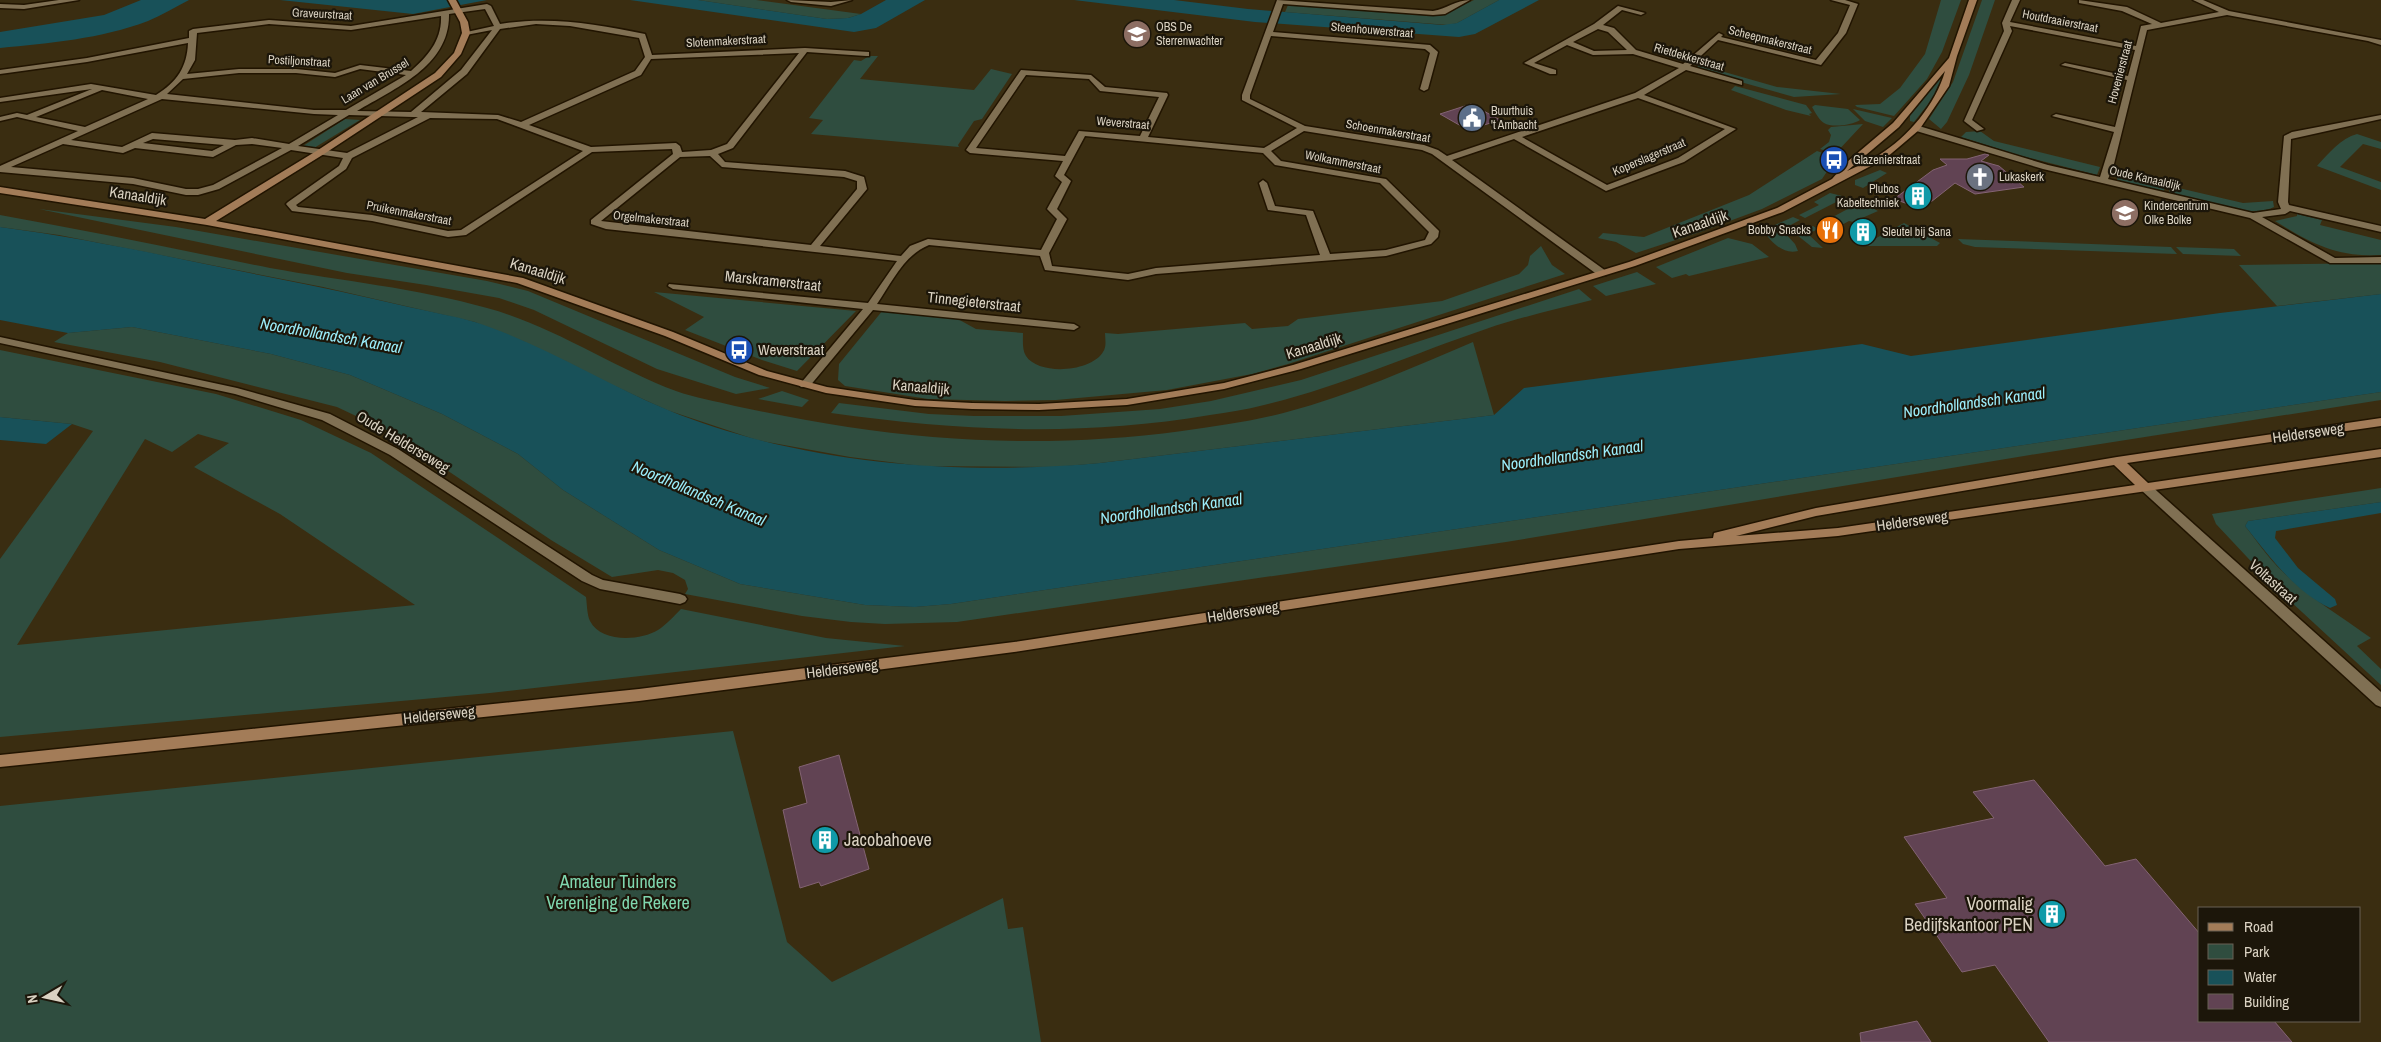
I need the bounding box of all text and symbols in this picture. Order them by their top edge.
street label: Graveurstraat [292,4,353,24]
street label: Houtdraaierstraat [2021,6,2099,36]
street label: Steenhouwerstraat [1330,18,1414,42]
school or university icon: OBS De Sterrenwachter [1122,19,1152,49]
place label: OBS De Sterrenwachter [1156,19,1223,49]
street label: Scheepmakerstraat [1727,22,1814,58]
street label: Slotenmakerstraat [686,31,767,51]
street label: Rietdekkerstraat [1652,39,1726,75]
street label: Hovenierstraat [2104,39,2136,105]
street label: Postiljonstraat [267,51,331,71]
street label: Laan van Brussel [338,55,412,107]
public building icon: Buurthuis 't Ambacht [1457,103,1487,133]
place label: Buurthuis 't Ambacht [1491,103,1537,133]
street label: Weverstraat [1096,113,1150,133]
street label: Schoenmakerstraat [1345,116,1432,146]
street label: Koperslagerstraat [1610,134,1688,180]
bus stop icon: Glazenierstraat [1819,145,1849,175]
street label: Wolkammerstraat [1304,147,1383,177]
place label: Glazenierstraat [1853,152,1921,168]
church icon: Lukaskerk [1965,162,1995,192]
street label: Oude Kanaaldijk [2108,162,2182,194]
place label: Lukaskerk [1999,169,2044,185]
street label: Kanaaldijk [108,181,169,211]
place label: Plubos Kabeltechniek [1837,181,1899,211]
building icon: Plubos Kabeltechniek [1903,181,1933,211]
street label: Pruikenmakerstraat [365,197,453,229]
school or university icon: Kindercentrum Olke Bolke [2110,198,2140,228]
place label: Kindercentrum Olke Bolke [2144,198,2209,228]
street label: Kanaaldijk [1669,204,1731,243]
street label: Orgelmakerstraat [612,207,690,231]
restaurant icon: Bobby Snacks [1815,215,1845,245]
building icon: Sleutel bij Sana [1848,217,1878,247]
place label: Bobby Snacks [1748,222,1811,238]
place label: Sleutel bij Sana [1882,224,1951,240]
street label: Kanaaldijk [508,252,569,289]
street label: Marskramerstraat [724,265,823,296]
street label: Tinnegieterstraat [927,286,1022,317]
water label: Noordhollandsch Kanaal [259,312,404,358]
street label: Kanaaldijk [1283,327,1345,364]
bus stop icon: Weverstraat [724,335,754,365]
place label: Weverstraat [758,339,825,360]
street label: Kanaaldijk [892,374,951,400]
water label: Noordhollandsch Kanaal [1902,381,2047,423]
street label: Oude Helderseweg [353,405,454,478]
street label: Helderseweg [2271,417,2345,448]
water label: Noordhollandsch Kanaal [1500,434,1645,476]
water label: Noordhollandsch Kanaal [629,455,770,531]
water label: Noordhollandsch Kanaal [1099,487,1244,529]
street label: Helderseweg [1875,505,1949,536]
street label: Voltastraat [2245,554,2302,609]
street label: Helderseweg [1206,595,1280,627]
street label: Helderseweg [805,654,879,683]
street label: Helderseweg [402,700,476,729]
building icon: Jacobahoeve [810,825,840,855]
place label: Jacobahoeve [844,827,932,852]
park label: Amateur Tuinders Vereniging de Rekere [546,869,690,915]
place label: Voormalig Bedijfskantoor PEN [1904,891,2034,937]
building icon: Voormalig Bedijfskantoor PEN [2037,899,2067,929]
legend [2198,907,2361,1022]
text: Road [2244,916,2273,937]
text: Park [2244,941,2270,962]
text: Water [2244,966,2276,987]
north arrow [20,972,70,1022]
text: Building [2244,991,2289,1012]
text: N [23,994,42,1005]

